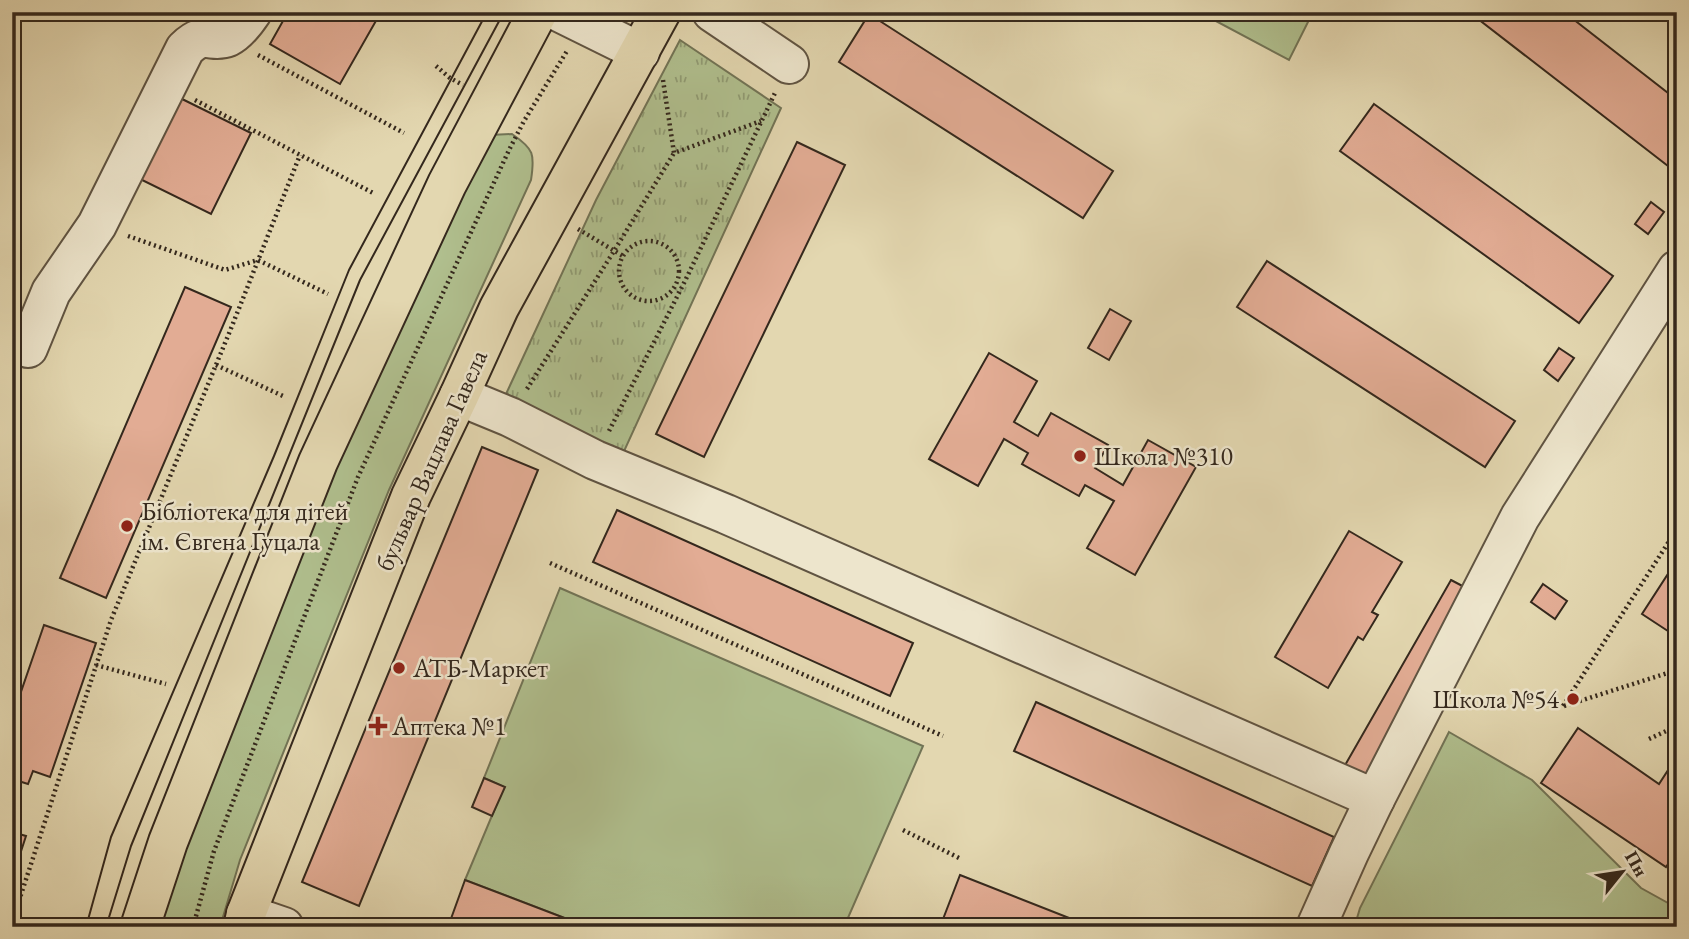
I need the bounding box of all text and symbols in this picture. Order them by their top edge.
street label: бульвар Вацлава Гавела [367,344,495,576]
place label: Школа №310 [1094,439,1233,473]
marker: Школа №310 [1072,448,1088,464]
place label: Бібліотека для дітей ім. Євгена Гуцала [141,494,349,558]
marker: Бібліотека для дітей ім. Євгена Гуцала [119,518,135,534]
place label: АТБ-Маркет [412,651,548,685]
marker: АТБ-Маркет [391,660,407,676]
place label: Школа №54 [1432,682,1560,716]
marker: Школа №54 [1565,691,1581,707]
place label: Аптека №1 [391,709,507,743]
marker: Аптека №1 [370,718,386,734]
north arrow [1588,838,1658,908]
text: Пн [1619,846,1654,881]

